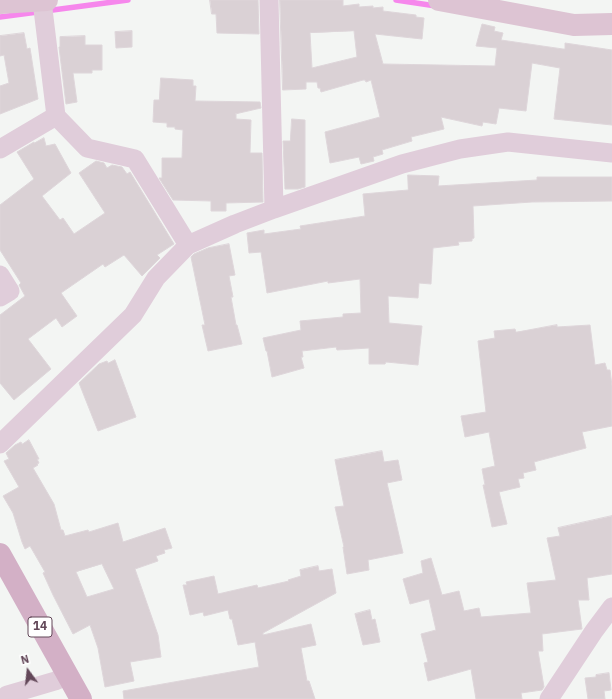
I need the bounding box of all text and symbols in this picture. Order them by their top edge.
road number: 14 [28,617,52,637]
north arrow [8,651,48,691]
text: N [19,652,31,667]

